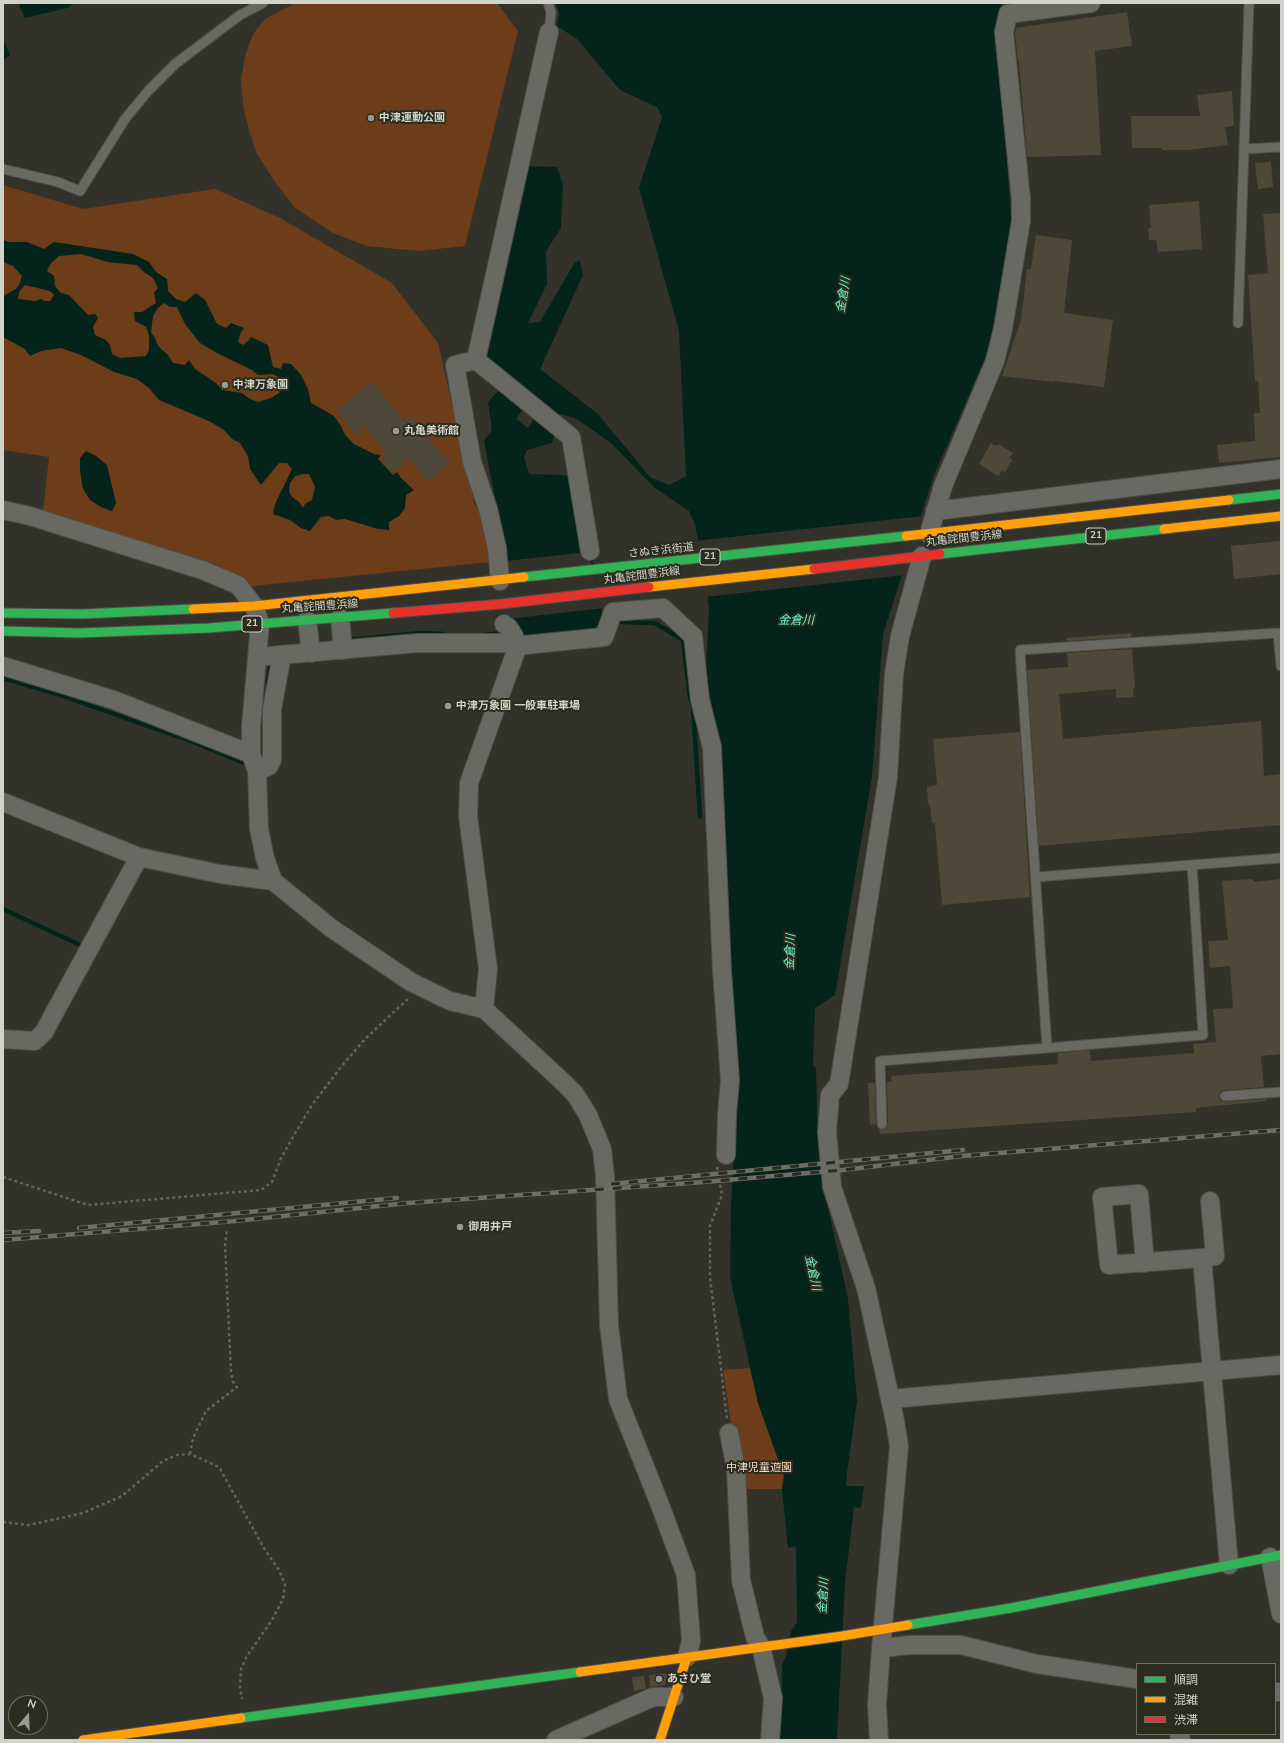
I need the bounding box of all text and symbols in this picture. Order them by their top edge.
place label: 中津運動公園 [379,111,445,125]
marker: 中津運動公園 [366,113,376,123]
water label: 金倉川 [834,276,854,314]
place label: 中津万象園 [233,378,288,392]
marker: 中津万象園 [220,380,230,390]
place label: 丸亀美術館 [404,424,459,438]
marker: 丸亀美術館 [391,426,401,436]
street label: 丸亀詫間豊浜線 [925,528,1003,550]
road number: 21 [1086,528,1106,544]
street label: さぬき浜街道 [627,541,695,561]
road number: 21 [700,549,720,565]
street label: 丸亀詫間豊浜線 [603,565,681,587]
street label: 丸亀詫間豊浜線 [281,598,359,616]
water label: 金倉川 [778,614,814,628]
road number: 21 [242,616,262,632]
place label: 中津万象園 一般車駐車場 [456,699,580,713]
marker: 中津万象園 一般車駐車場 [443,701,453,711]
water label: 金倉川 [783,934,799,970]
place label: 御用井戸 [468,1220,512,1234]
marker: 御用井戸 [455,1222,465,1232]
water label: 金倉川 [801,1254,823,1292]
park label: 中津児童遊園 [726,1461,792,1475]
water label: 金倉川 [816,1578,832,1614]
legend [1136,1663,1276,1735]
place label: あさひ堂 [667,1672,711,1686]
text: 順調 [1174,1672,1198,1688]
marker: あさひ堂 [654,1674,664,1684]
text: 混雑 [1174,1692,1198,1708]
north arrow [8,1695,48,1735]
text: N [25,1696,38,1713]
text: 渋滞 [1174,1712,1198,1728]

